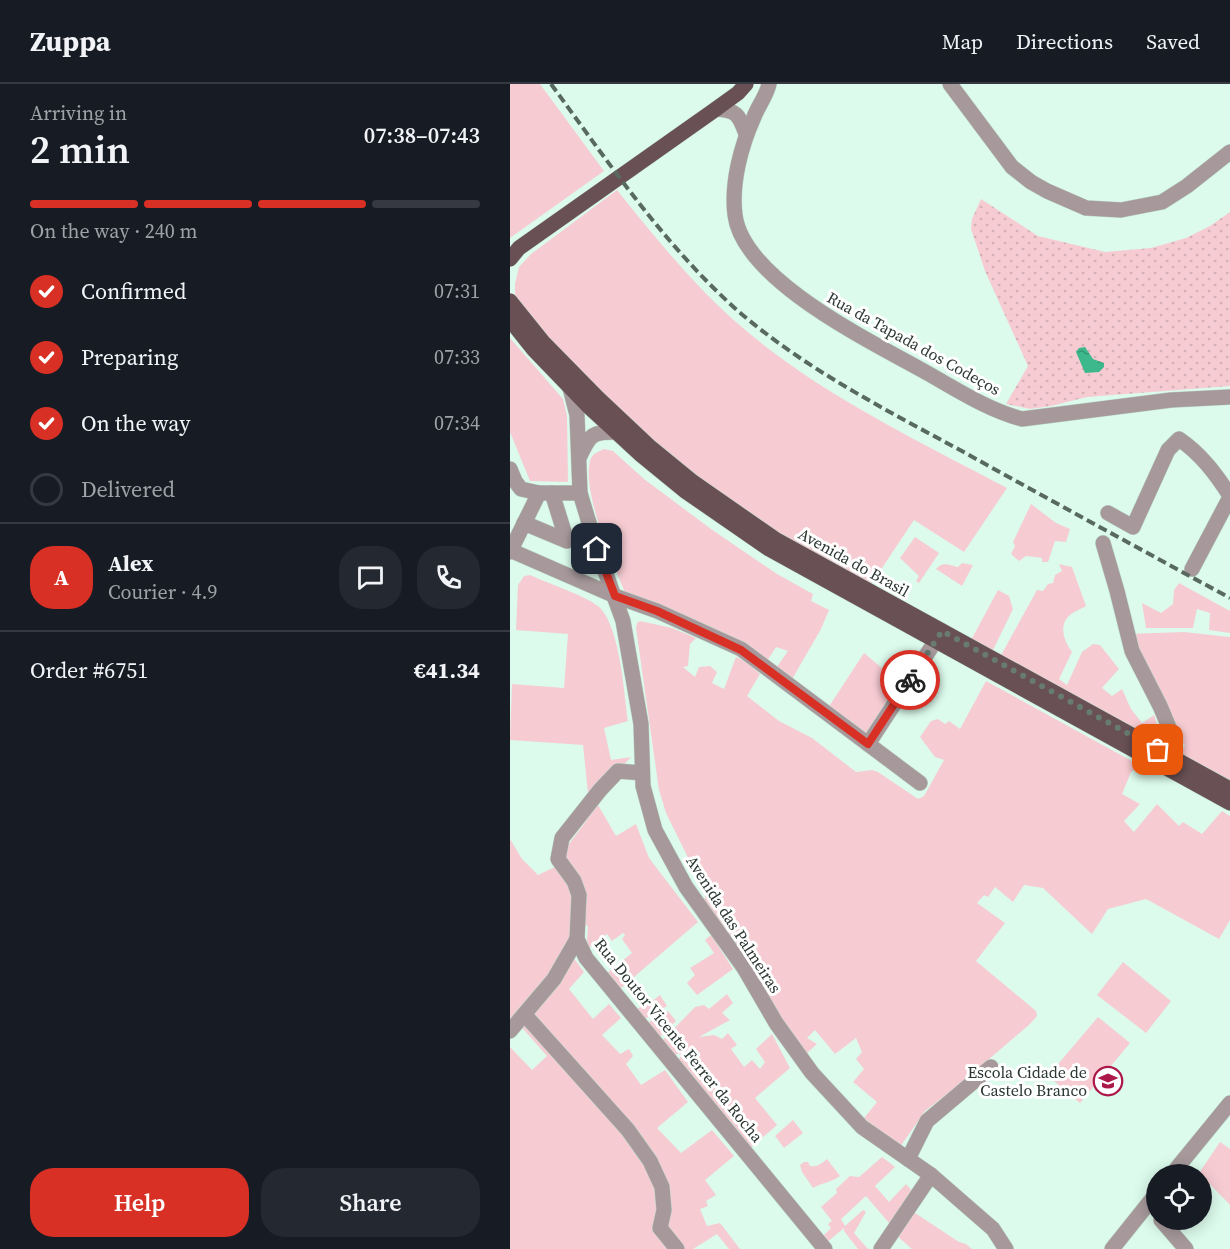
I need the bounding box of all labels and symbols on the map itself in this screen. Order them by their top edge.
street label: Rua da Tapada dos Codeços [823,286,1005,400]
street label: Avenida do Brasil [795,522,914,602]
pin [571,523,622,574]
courier [880,650,940,710]
pin [1132,724,1183,775]
street label: Avenida das Palmeiras [681,851,787,997]
street label: Rua Doutor Vicente Ferrer da Rocha [590,933,769,1147]
place label: Escola Cidade de Castelo Branco [967,1061,1087,1101]
school or university icon: Escola Cidade de Castelo Branco [1092,1065,1124,1097]

